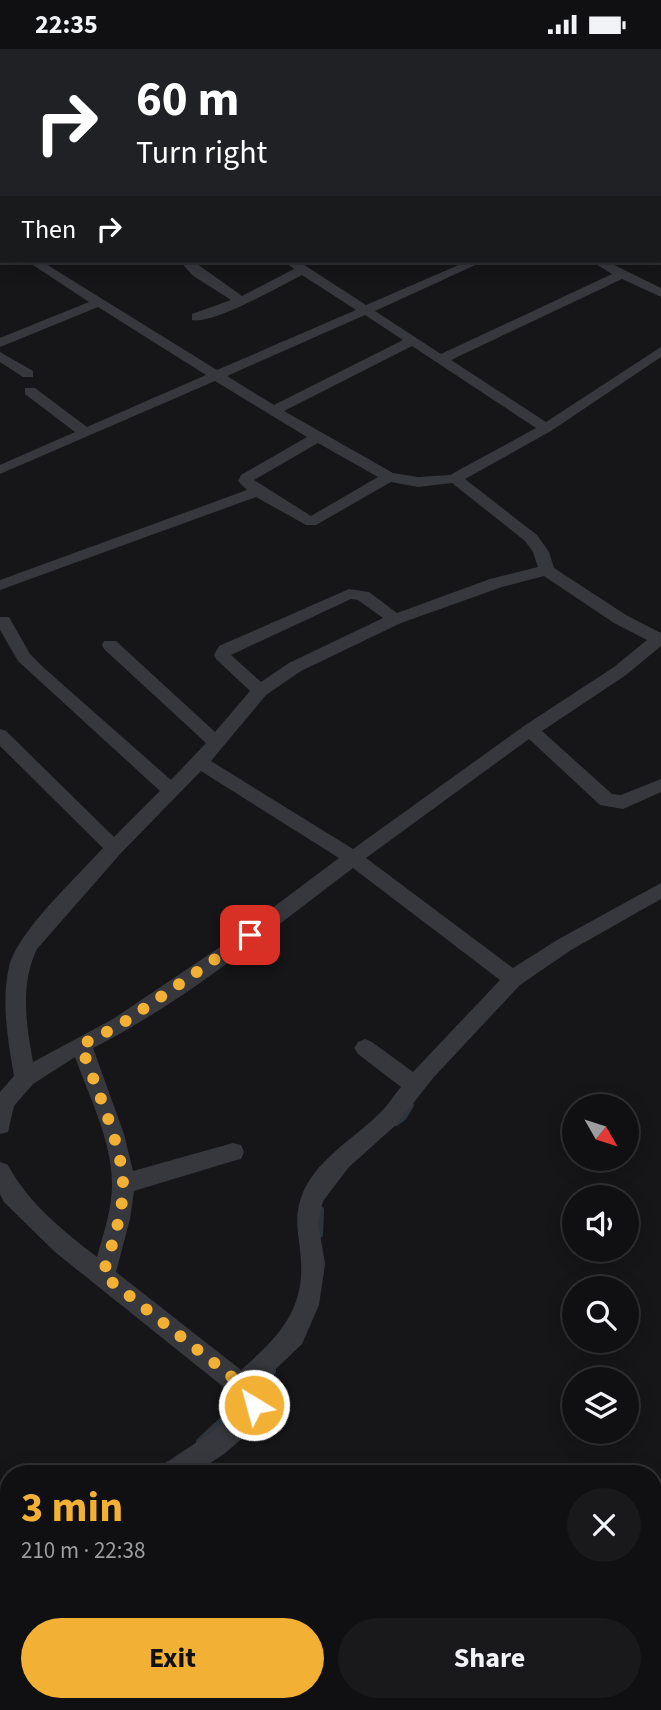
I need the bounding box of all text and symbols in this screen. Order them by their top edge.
text: 22:35 [35,6,98,43]
text: 60 m [136,65,240,135]
icon: right [21,77,112,168]
text: Turn right [136,130,267,176]
icon: right [90,210,128,248]
text: Then [21,211,76,248]
pin [220,905,280,965]
icon: arrive [231,916,269,954]
north arrow [562,1094,639,1171]
map controls [562,1094,639,1444]
button: sound [562,1185,639,1262]
button: search [562,1276,639,1353]
button: layers [562,1367,639,1444]
position arrow [217,1368,291,1442]
text: 3 min [21,1478,123,1538]
button: close [567,1488,641,1562]
text: 210 m · 22:38 [21,1534,145,1567]
button: Exit [21,1618,324,1698]
button: Share [338,1618,641,1698]

